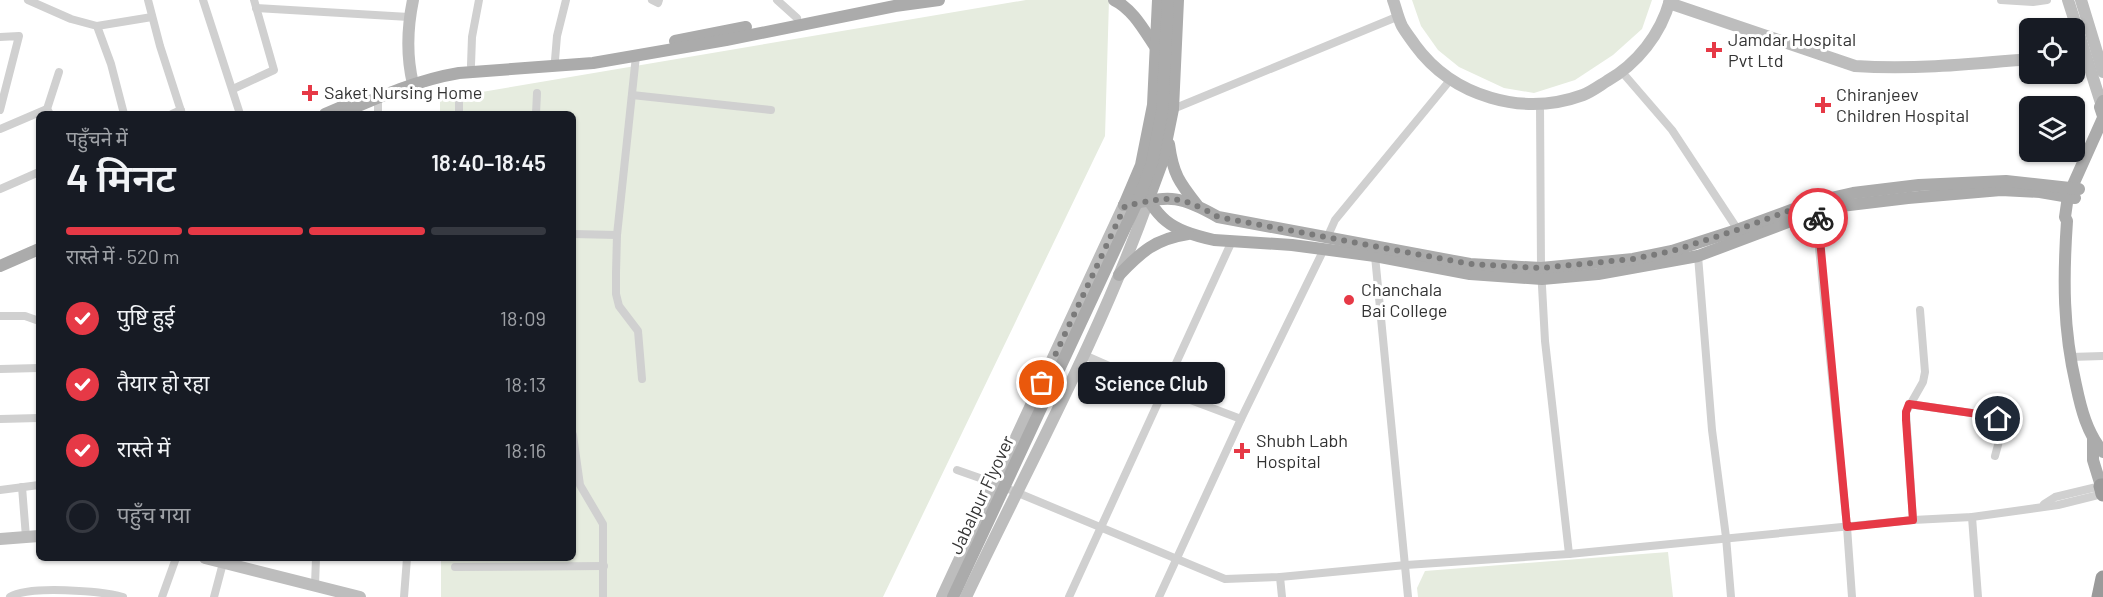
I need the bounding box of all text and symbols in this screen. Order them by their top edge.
map controls [2019,18,2085,162]
button: locate [2019,18,2085,84]
place label: Jamdar Hospital Pvt Ltd [1728,28,1856,71]
marker: Jamdar Hospital Pvt Ltd [1705,41,1723,59]
place label: Saket Nursing Home [324,81,482,103]
place label: Chiranjeev Children Hospital [1836,83,1969,126]
marker: Saket Nursing Home [301,84,319,102]
marker: Chiranjeev Children Hospital [1814,96,1832,114]
button: layers [2019,96,2085,162]
text: पहुँचने में [66,126,128,150]
text: 18:40–18:45 [431,149,546,175]
text: 4 मिनट [66,153,176,200]
courier [1788,188,1848,248]
icon: bike [1802,202,1835,235]
text: रास्ते में · 520 m [66,244,180,268]
place label: Chanchala Bai College [1361,278,1447,321]
marker: Chanchala Bai College [1342,293,1356,307]
icon: check [66,302,99,335]
text: पुष्टि हुई [117,303,175,329]
text: 18:09 [500,306,546,330]
pin [1016,357,1067,408]
callout: Science Club [1078,362,1225,404]
icon: bag [1025,366,1058,399]
icon: check [66,368,99,401]
text: तैयार हो रहा [117,369,210,395]
text: Science Club [1095,371,1208,395]
text: 18:13 [505,372,546,396]
pin [1972,393,2023,444]
icon: home [1981,402,2014,435]
place label: Shubh Labh Hospital [1256,429,1348,472]
street label: Jabalpur Flyover [944,431,1018,558]
icon: check [66,434,99,467]
text: रास्ते में [117,435,170,461]
text: 18:16 [505,438,546,462]
marker: Shubh Labh Hospital [1233,442,1251,460]
text: पहुँच गया [117,501,190,527]

